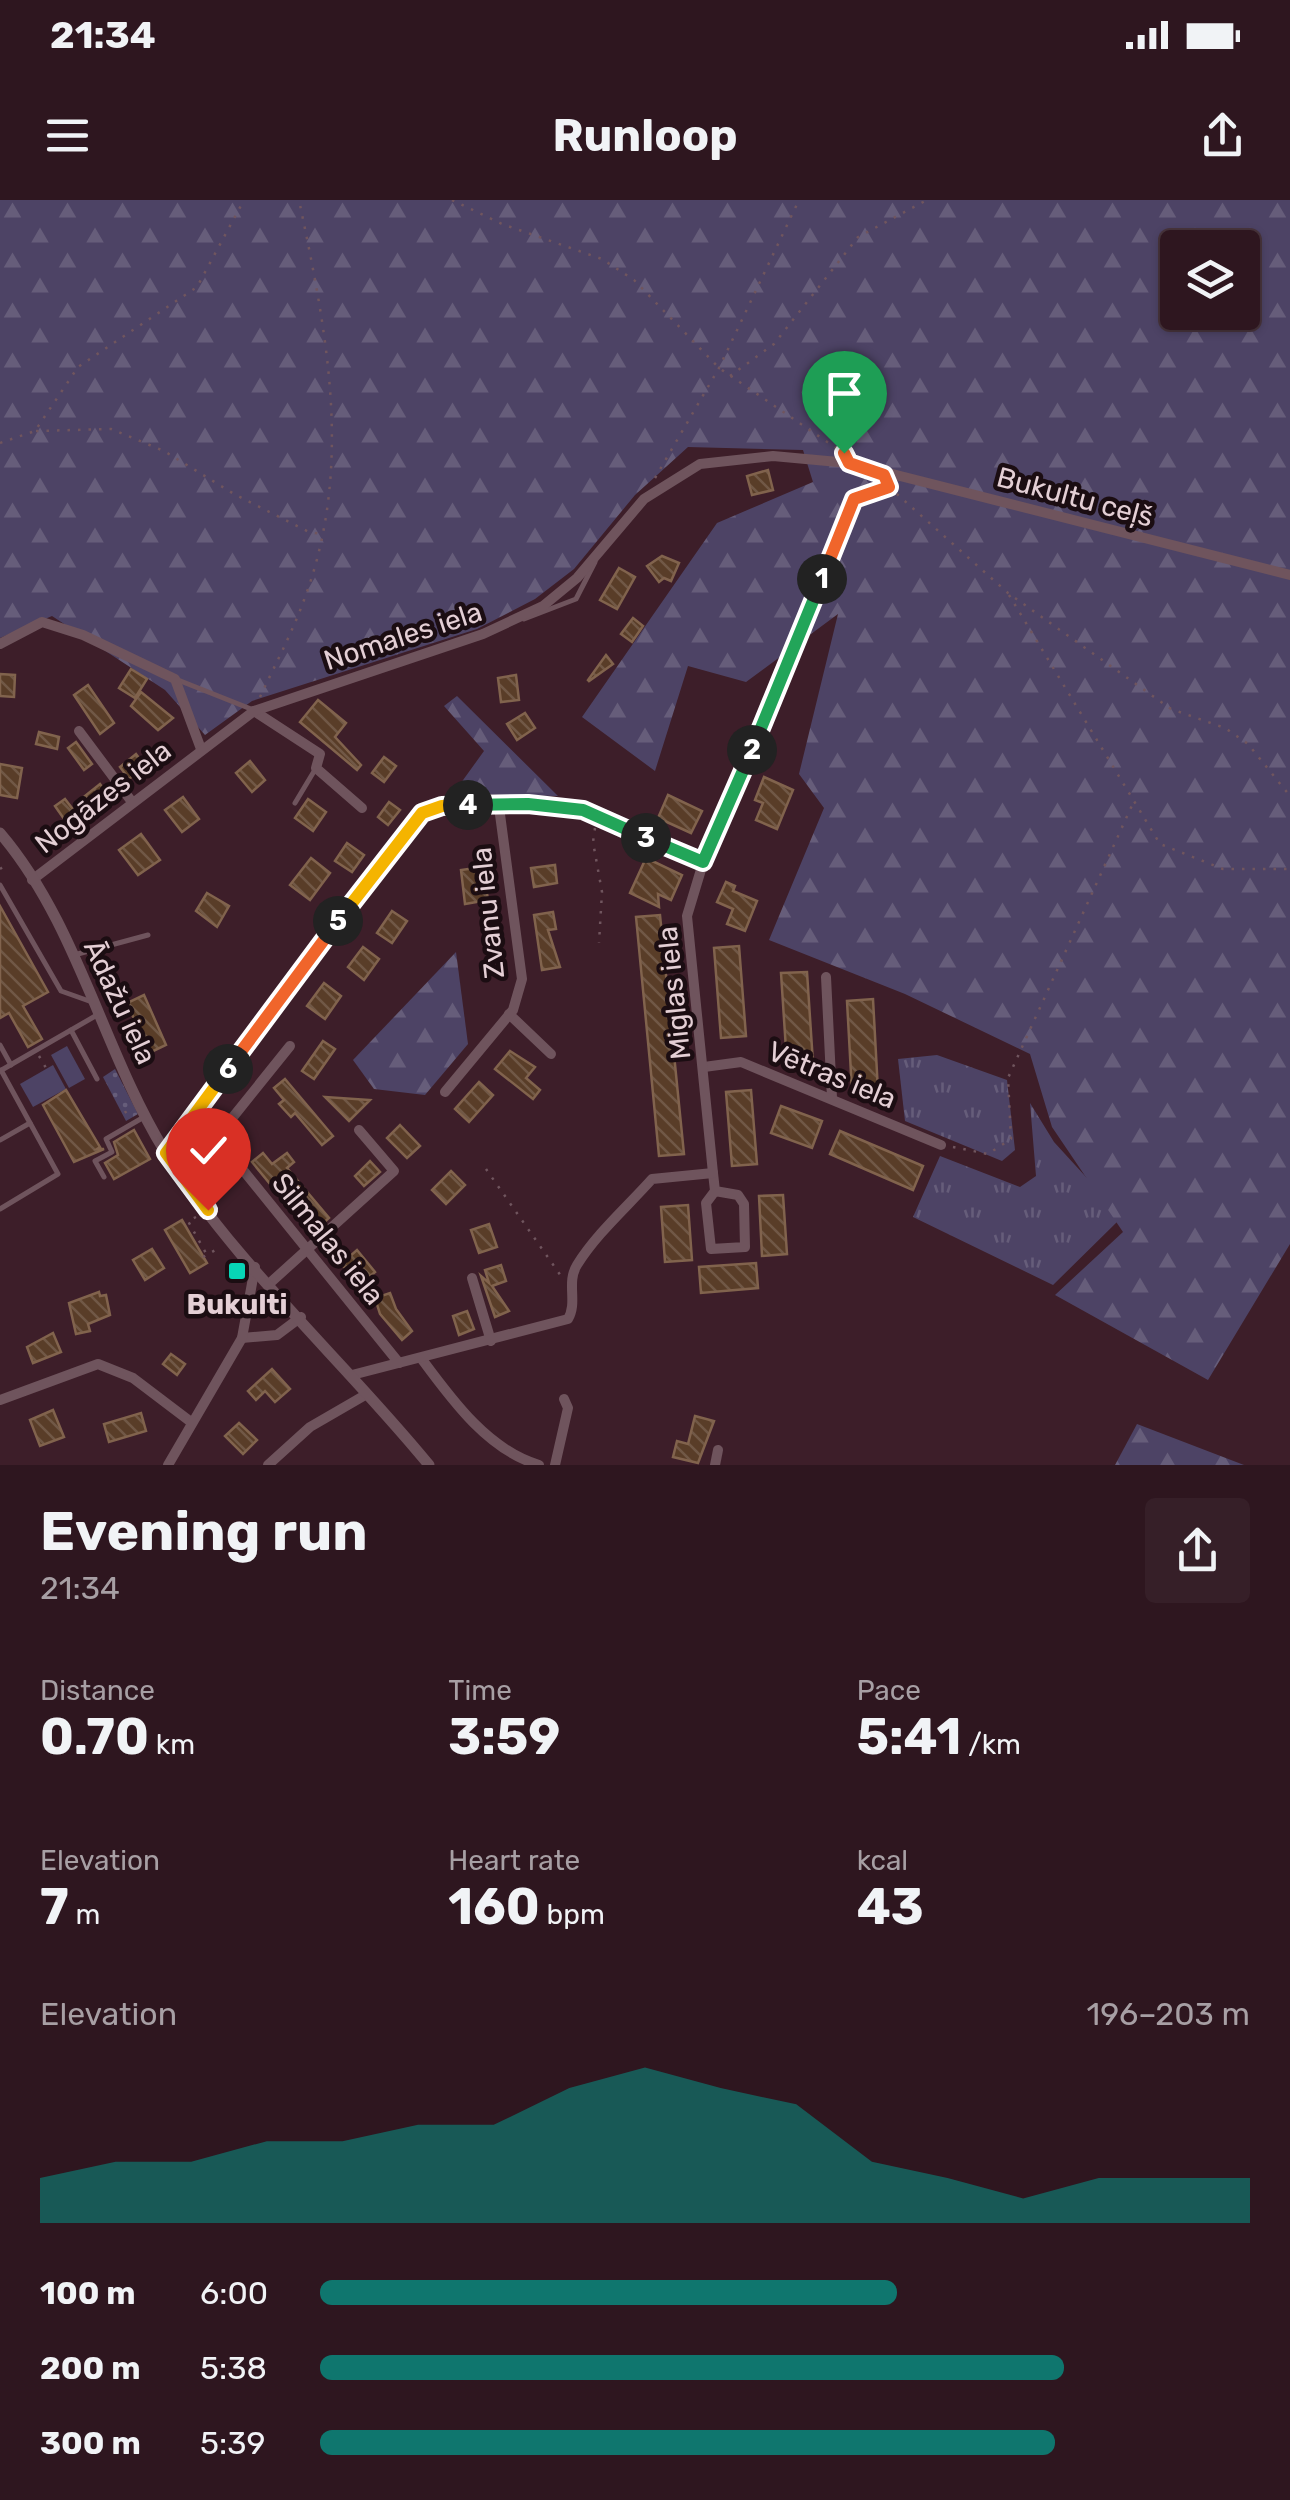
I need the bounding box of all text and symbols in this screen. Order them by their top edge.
text: 21:34 [50,12,156,58]
icon: menu [40,108,95,163]
icon: share [1195,108,1250,163]
text: Runloop [552,109,738,162]
map controls [1160,230,1260,330]
button: layers [1160,230,1260,330]
pin [802,351,887,454]
icon: arrive [817,366,872,421]
street label: Bukultu ceļš [993,460,1157,534]
pin: 1 [797,554,847,604]
text: 1 [815,562,829,595]
street label: Nomales iela [320,595,486,677]
pin: 2 [727,725,777,775]
text: 2 [743,733,761,766]
street label: Nogāzes iela [28,734,178,860]
pin: 4 [443,780,493,830]
text: 4 [458,788,478,821]
pin: 3 [621,813,671,863]
text: 3 [637,821,655,854]
street label: Zvanu iela [465,846,511,980]
pin: 5 [313,896,363,946]
text: 5 [329,904,347,937]
street label: Miglas iela [651,925,697,1061]
street label: Ādažu iela [77,935,163,1069]
street label: Vētras iela [763,1034,901,1116]
pin: 6 [203,1044,253,1094]
text: 6 [219,1052,237,1085]
pin [166,1108,251,1211]
icon: check [181,1123,236,1178]
street label: Silmalas iela [265,1167,391,1311]
marker: Bukulti [226,1260,248,1282]
place label: Bukulti [186,1288,288,1321]
button: share [1145,1498,1250,1603]
text: Evening run [40,1499,368,1564]
text: 21:34 [40,1569,120,1607]
text: Distance [40,1674,155,1707]
text: Time [448,1674,512,1707]
text: Pace [857,1674,921,1707]
text: 0.70 [40,1707,149,1767]
text: 3:59 [448,1707,560,1767]
text: 5:41 [857,1707,961,1767]
text: km [149,1728,195,1761]
text: /km [961,1728,1021,1761]
text: Elevation [40,1844,160,1877]
text: Heart rate [448,1844,580,1877]
text: kcal [857,1844,908,1877]
text: 7 [40,1877,69,1937]
text: 160 [448,1877,540,1937]
text: 43 [857,1877,924,1937]
text: m [69,1898,100,1931]
text: bpm [540,1898,605,1931]
text: Elevation [40,1995,177,2033]
text: 196–203 m [1087,1995,1250,2033]
text: 100 m [40,2274,136,2312]
text: 6:00 [200,2274,268,2312]
text: 200 m [40,2349,140,2387]
text: 5:38 [200,2349,267,2387]
text: 300 m [40,2424,141,2462]
text: 5:39 [200,2424,265,2462]

